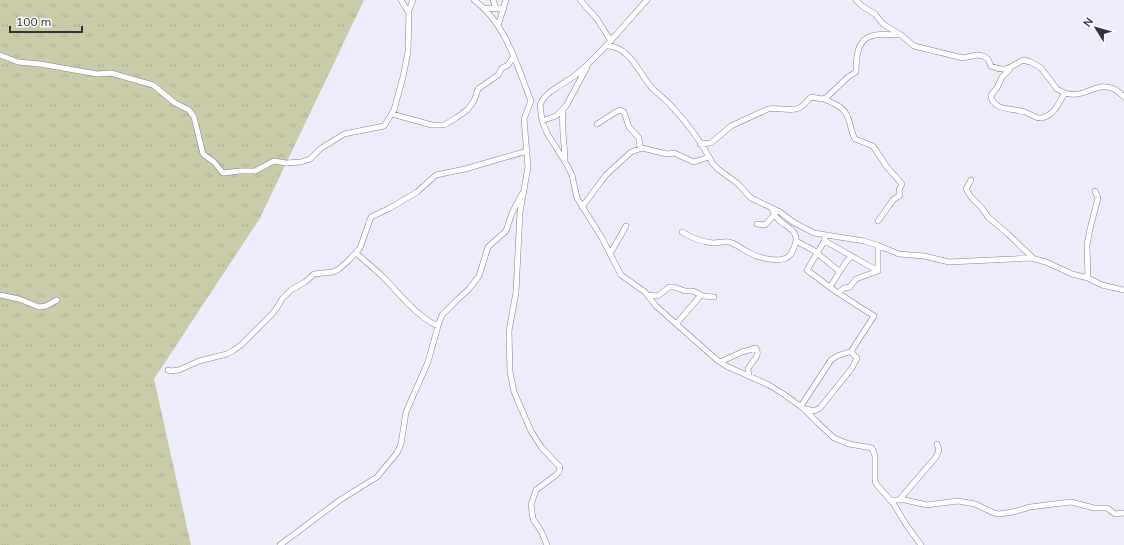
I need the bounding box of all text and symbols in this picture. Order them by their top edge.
scale bar [10,8,82,34]
north arrow [1076,8,1116,48]
text: 100 m [16,14,51,29]
text: N [1080,14,1096,30]

